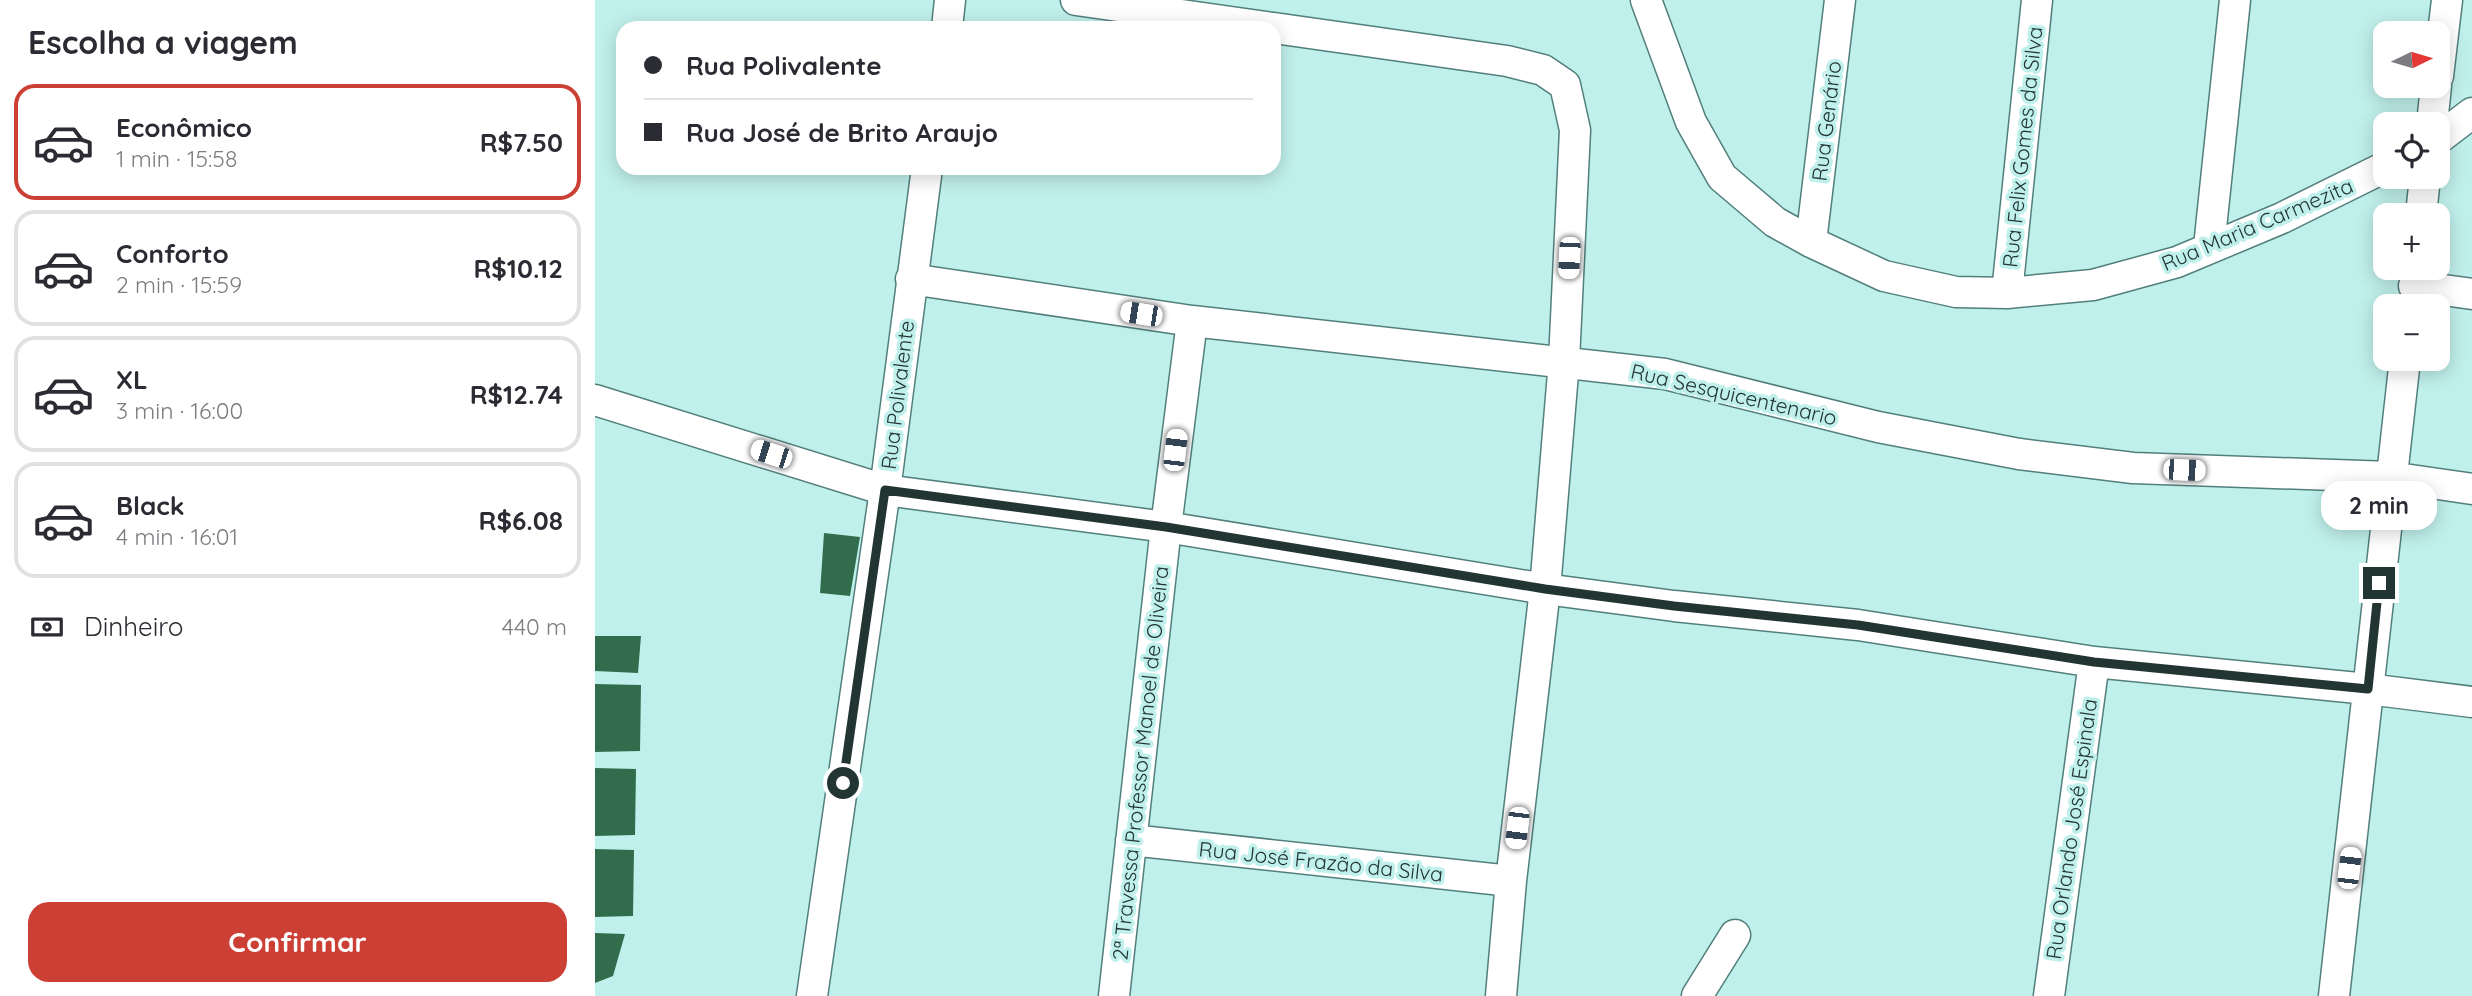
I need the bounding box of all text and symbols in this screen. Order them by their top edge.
north arrow [2373,21,2450,98]
map controls [2373,21,2450,371]
text: Escolha a viagem [28,22,298,62]
street label: Rua Felix Gomes da Silva [1996,25,2048,269]
text: Rua Polivalente [686,49,882,82]
street label: Rua Genário [1806,59,1846,183]
icon: car [32,111,95,174]
text: Econômico [116,111,252,144]
button: locate [2373,112,2450,189]
text: Rua José de Brito Araujo [686,116,998,149]
text: R$7.50 [480,126,563,159]
text: 1 min · 15:58 [116,144,237,173]
street label: Rua Maria Carmezita [2157,172,2357,276]
button: + [2373,203,2450,280]
car [1558,236,1581,280]
icon: car [32,237,95,300]
text: Conforto [116,237,229,270]
text: R$10.12 [473,252,563,285]
text: 2 min · 15:59 [116,270,242,299]
button: − [2373,294,2450,371]
car [1119,300,1164,328]
street label: Rua Polivalente [875,319,919,471]
street label: Rua Sesquicentenario [1628,358,1840,430]
icon: car [32,363,95,426]
text: XL [116,363,148,396]
text: R$12.74 [470,378,563,411]
text: 3 min · 16:00 [116,396,243,425]
car [1163,428,1188,472]
car [748,438,795,470]
car [2163,459,2206,481]
callout: 2 min [2321,482,2437,530]
icon: car [32,489,95,552]
text: Black [116,489,185,522]
text: 2 min [2349,491,2409,520]
text: R$6.08 [479,504,563,537]
text: 4 min · 16:01 [116,522,238,551]
street label: 2ª Travessa Professor Manoel de Oliveira [1106,565,1174,961]
route end [2363,567,2395,599]
icon: cash [28,608,66,646]
text: Dinheiro [84,610,183,643]
text: 440 m [502,612,567,641]
street label: Rua Orlando José Espinala [2040,697,2102,961]
route start [827,767,859,799]
car [1505,806,1530,850]
street label: Rua José Frazão da Silva [1198,835,1444,887]
car [2337,846,2362,890]
button: Confirmar [28,902,567,982]

